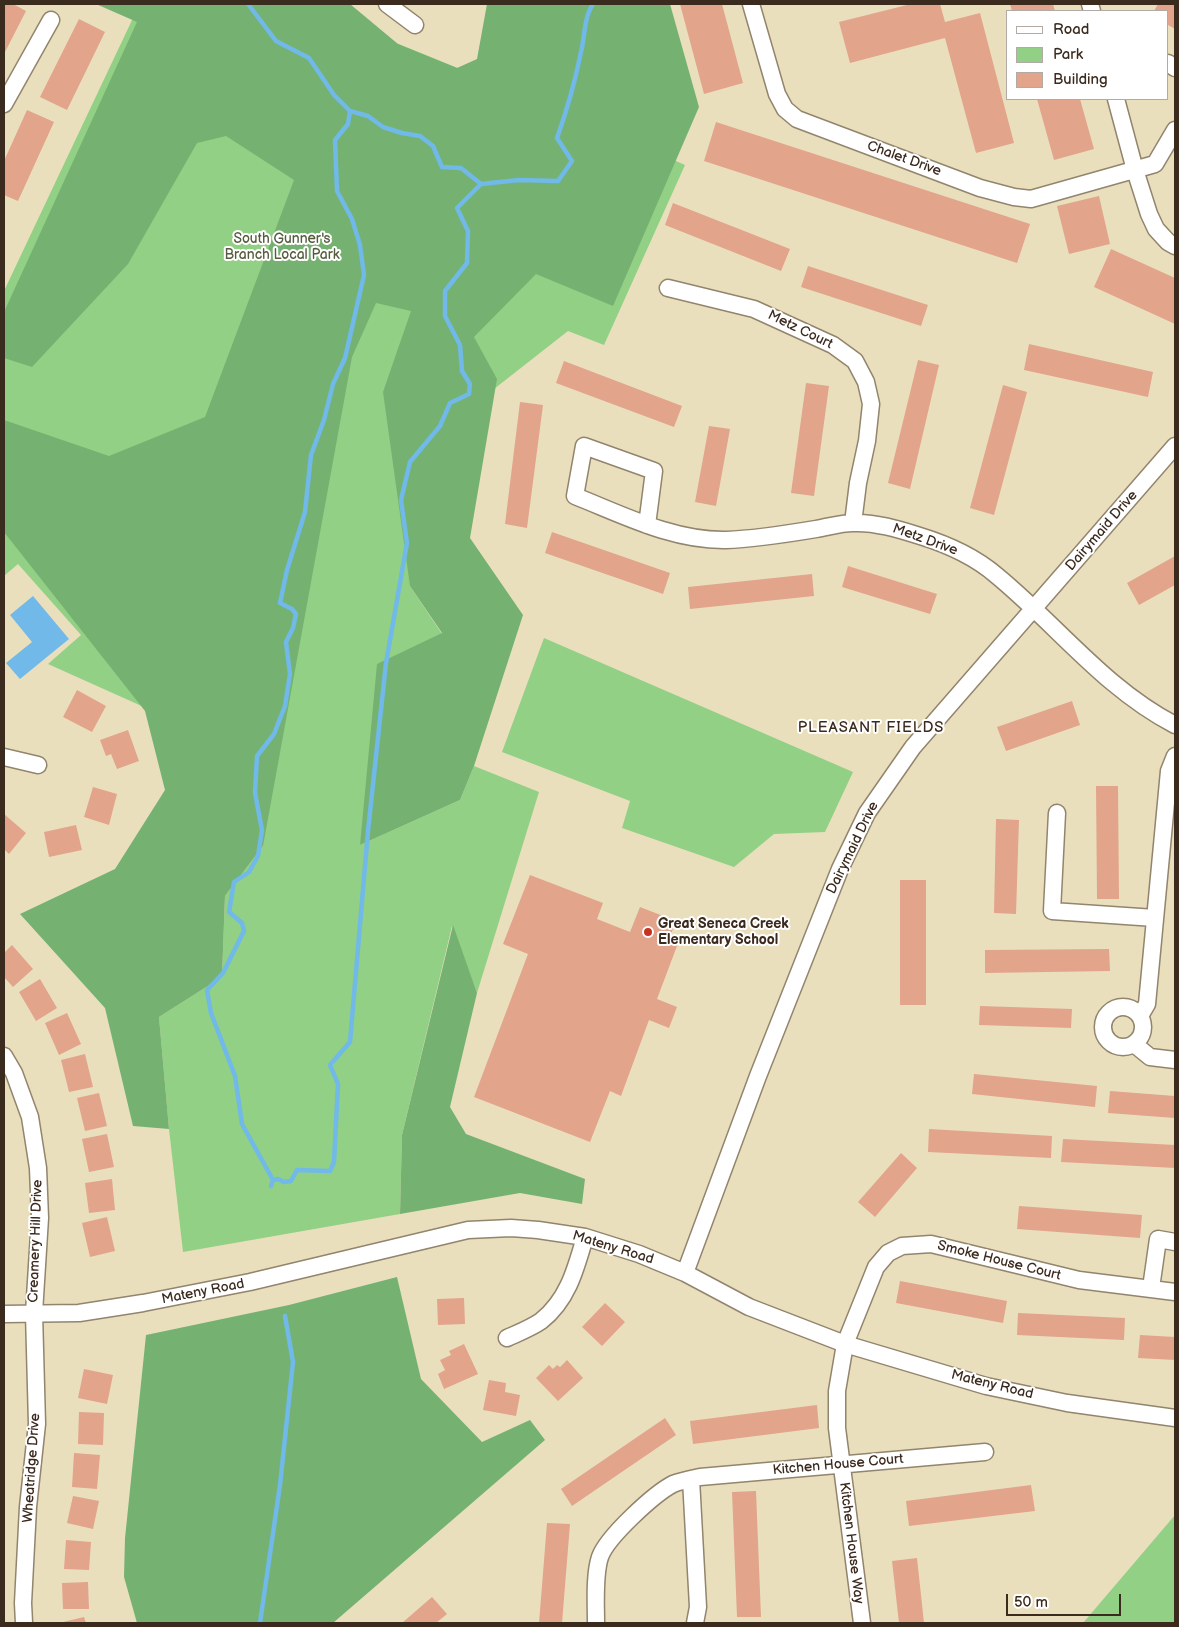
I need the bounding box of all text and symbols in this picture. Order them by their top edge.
legend [1006,10,1169,100]
text: Road [1053,20,1089,39]
text: Park [1053,45,1083,64]
text: Building [1053,70,1108,89]
street label: Chalet Drive [865,138,943,180]
park label: South Gunner's Branch Local Park [224,231,340,264]
street label: Metz Court [765,307,835,353]
street label: Dairymaid Drive [1063,487,1141,575]
street label: Metz Drive [890,520,960,560]
district label: PLEASANT FIELDS [796,719,946,737]
street label: Dairymaid Drive [823,799,883,897]
place label: Great Seneca Creek Elementary School [658,916,789,949]
marker: Great Seneca Creek Elementary School [642,926,654,938]
street label: Creamery Hill Drive [25,1179,47,1303]
street label: Mateny Road [570,1228,656,1268]
street label: Smoke House Court [936,1238,1062,1284]
street label: Mateny Road [160,1276,246,1308]
street label: Mateny Road [949,1367,1035,1403]
street label: Wheatridge Drive [20,1413,44,1523]
street label: Kitchen House Court [772,1451,904,1479]
street label: Kitchen House Way [835,1481,867,1605]
scale bar [1009,1584,1124,1616]
text: 50 m [1014,1593,1048,1612]

